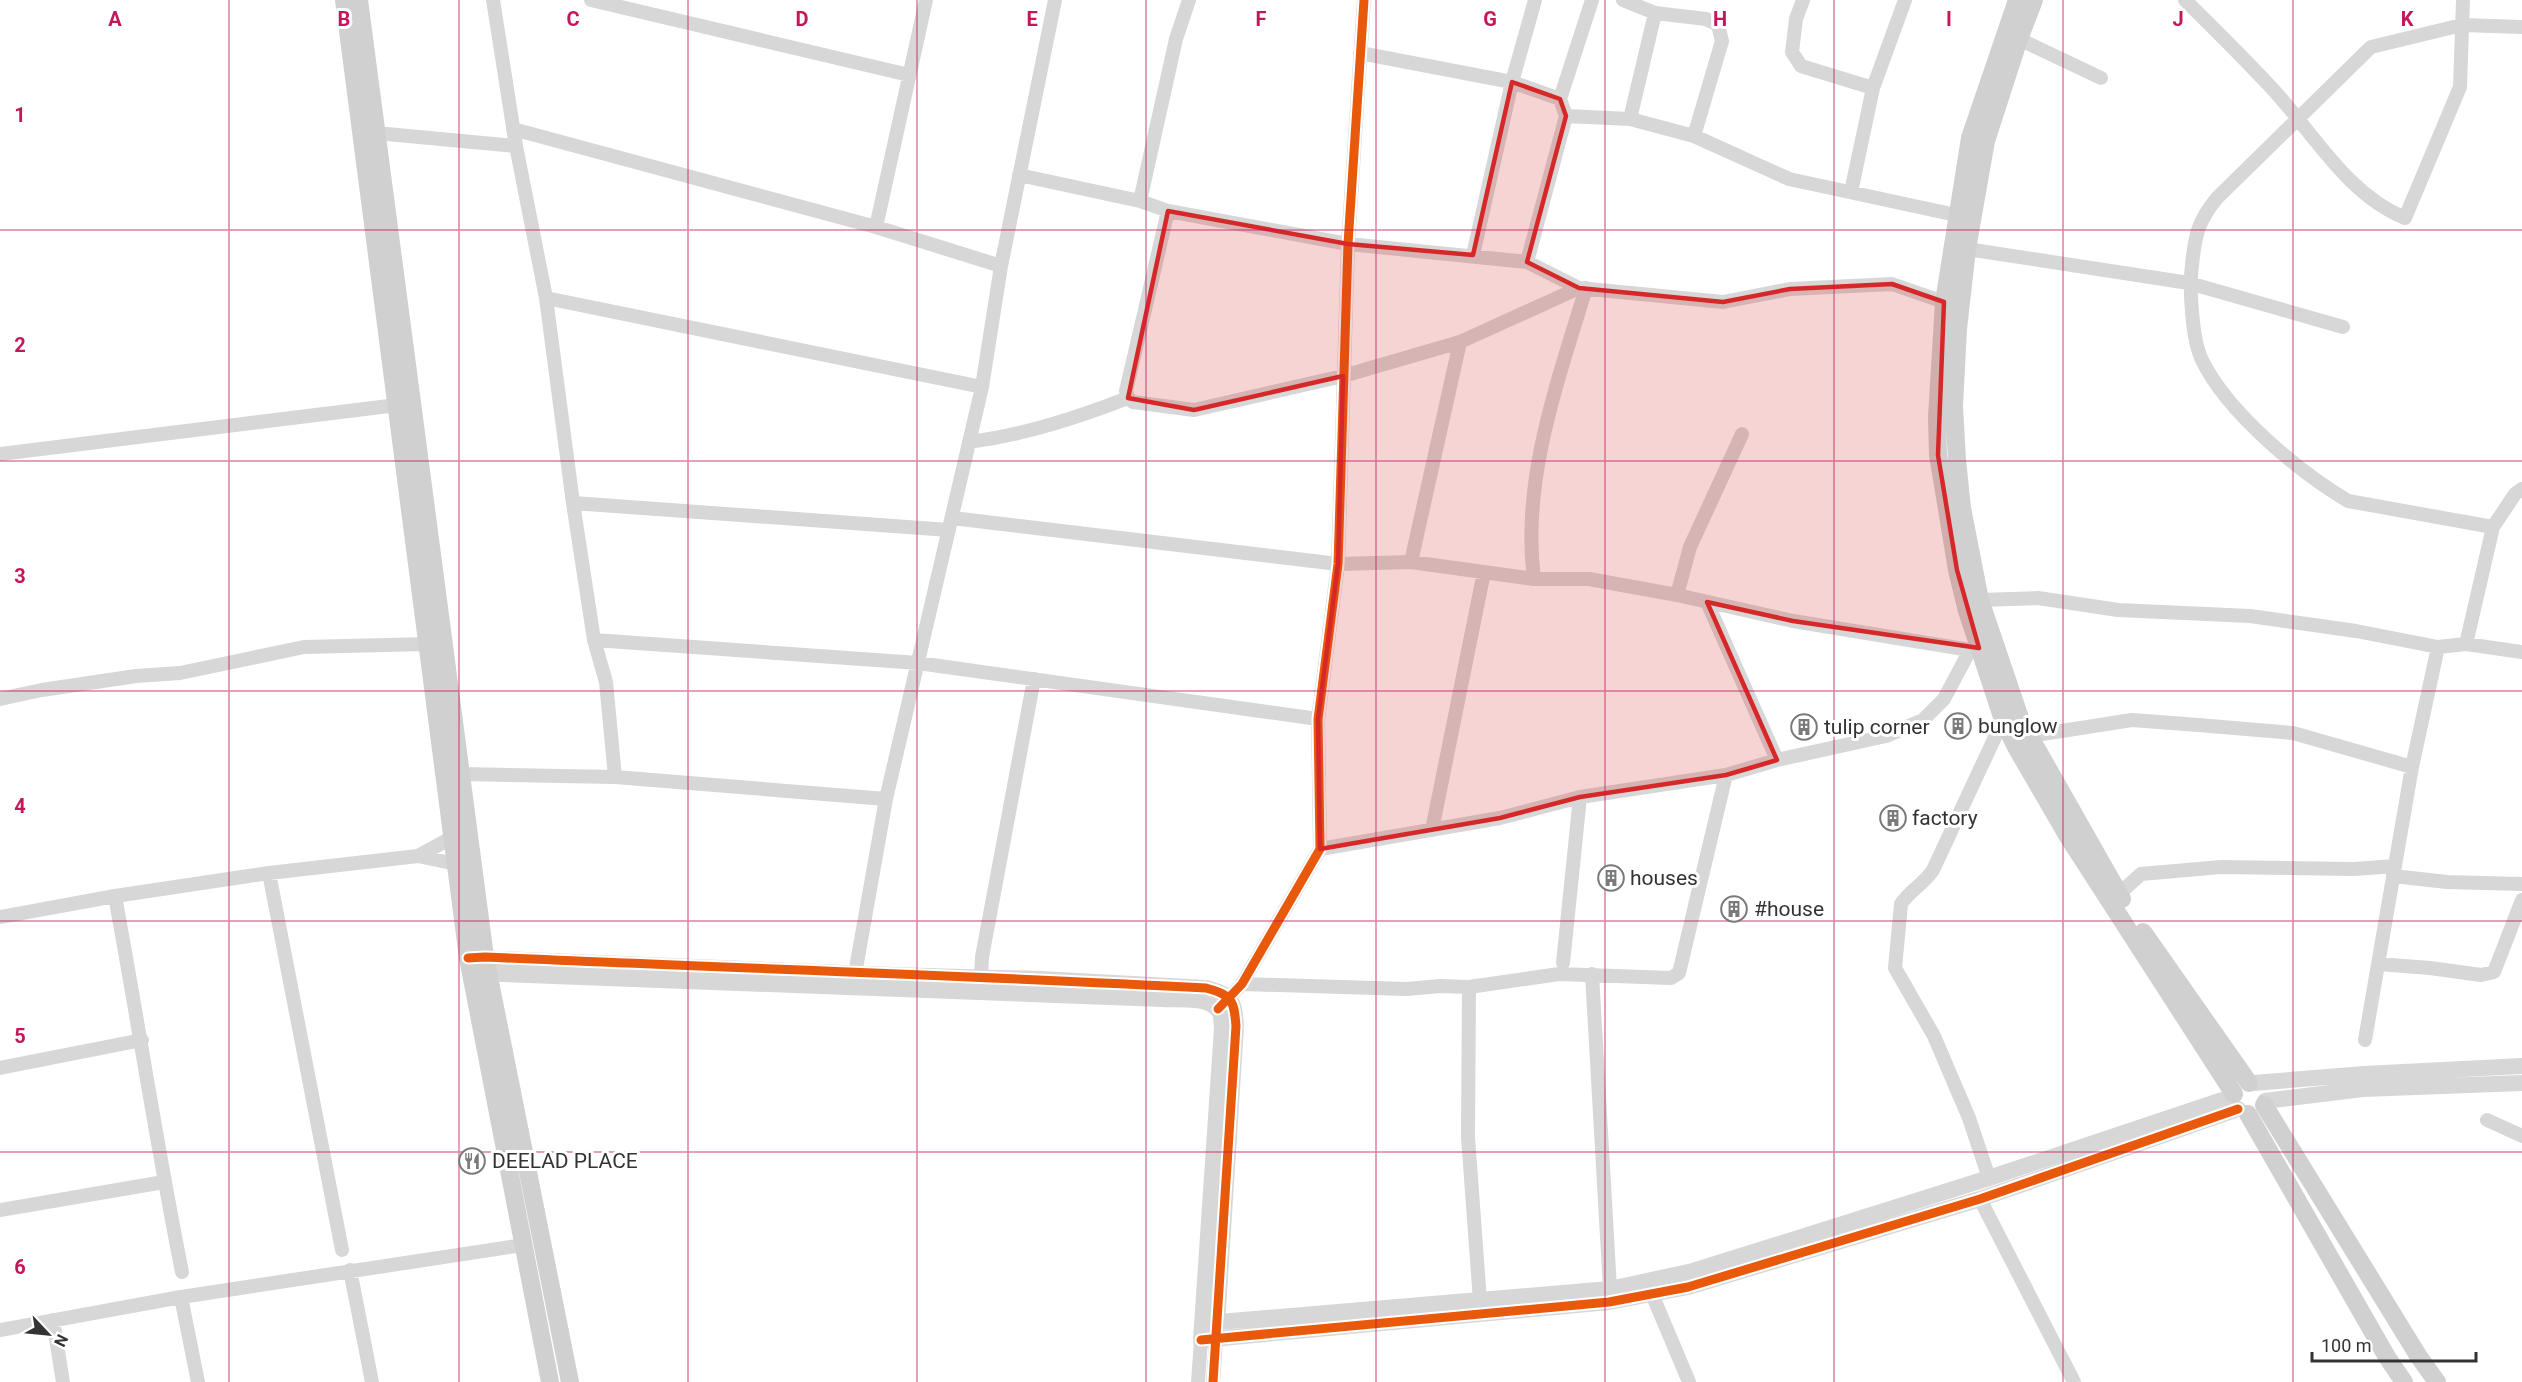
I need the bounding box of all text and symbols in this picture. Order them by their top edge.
text: A [108,7,122,31]
text: B [338,7,350,31]
text: C [566,7,580,31]
text: D [796,7,809,31]
text: E [1026,7,1038,31]
text: F [1256,7,1267,31]
text: G [1483,7,1497,31]
text: H [1713,7,1727,31]
text: I [1946,7,1952,31]
text: J [2172,7,2184,31]
text: K [2401,7,2414,31]
text: 1 [14,103,26,127]
text: 2 [14,333,26,357]
text: 3 [14,564,26,588]
building icon: bunglow [1943,711,1973,741]
building icon: tulip corner [1789,712,1819,742]
place label: bunglow [1978,714,2058,738]
place label: tulip corner [1824,715,1930,739]
text: 4 [14,794,26,818]
building icon: factory [1878,803,1908,833]
place label: factory [1912,806,1978,830]
building icon: houses [1596,863,1626,893]
place label: houses [1630,866,1698,890]
building icon: #house [1719,894,1749,924]
place label: #house [1754,897,1824,921]
text: 5 [14,1024,26,1048]
restaurant icon: DEELAD PLACE [457,1146,487,1176]
place label: DEELAD PLACE [492,1149,638,1173]
text: 6 [14,1255,26,1279]
north arrow [18,1304,78,1364]
scale bar [2312,1325,2476,1363]
text: N [50,1331,72,1350]
text: 100 m [2321,1335,2372,1356]

